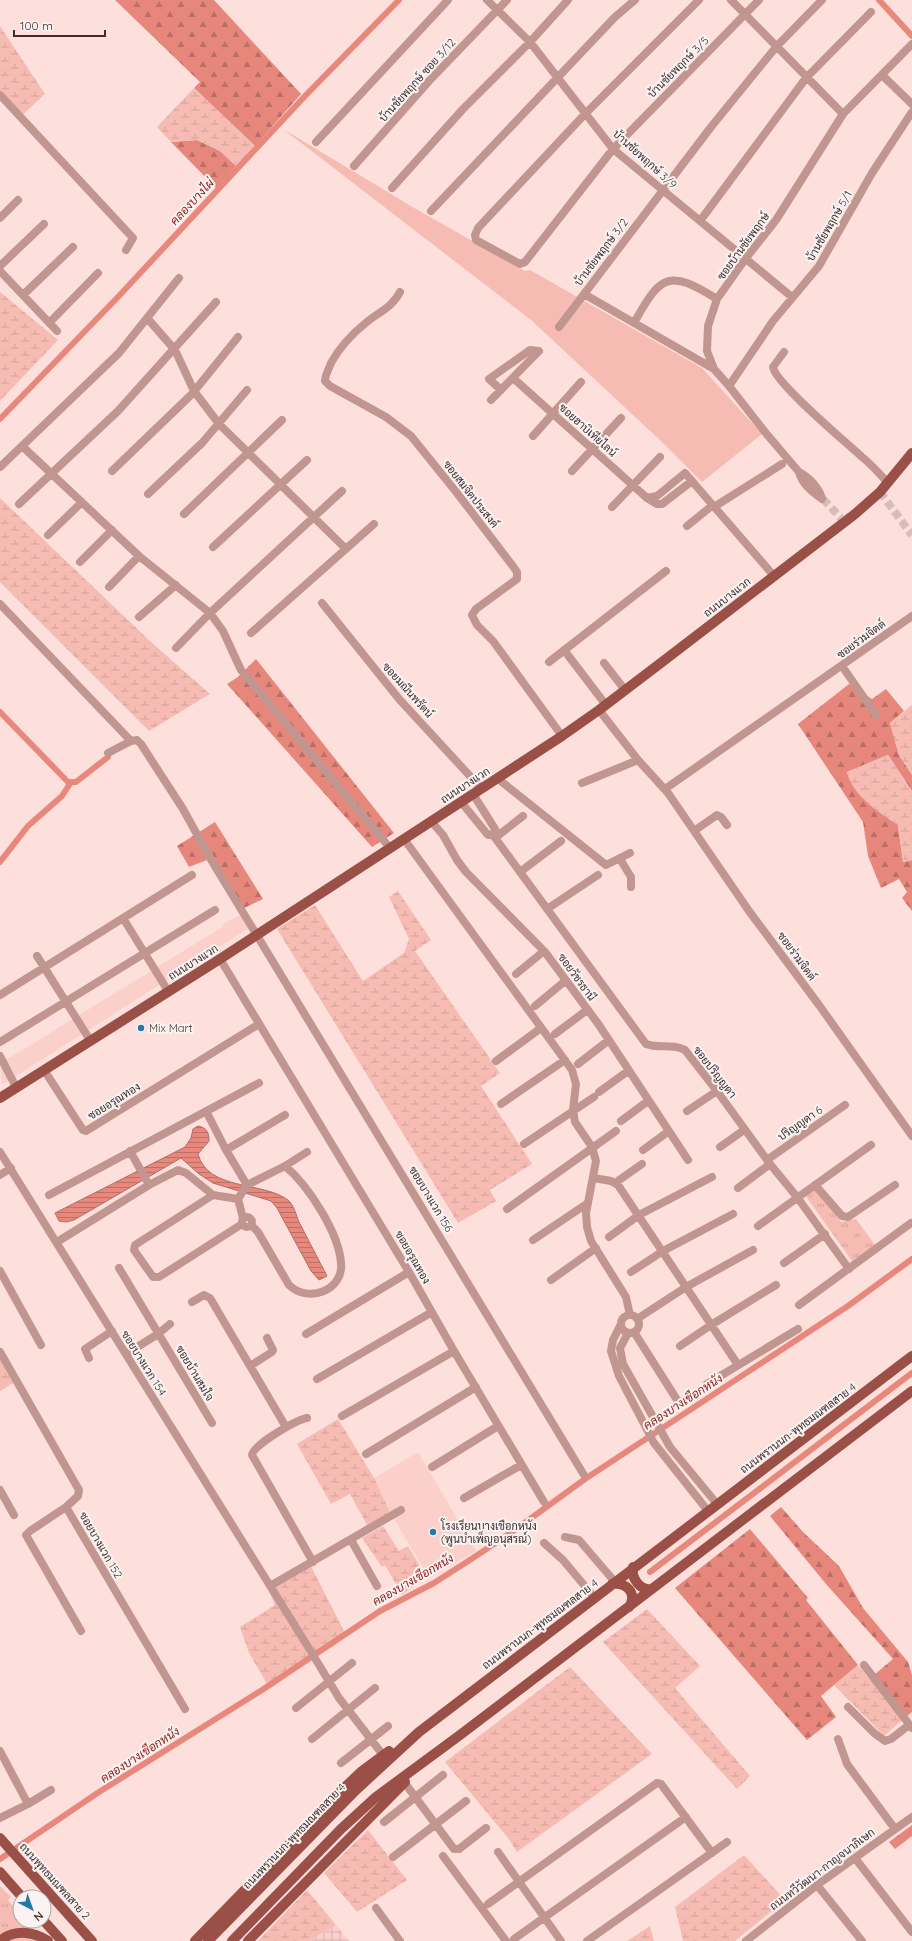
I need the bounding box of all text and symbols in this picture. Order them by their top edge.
scale bar [14,12,105,38]
text: 100 m [20,18,53,33]
street label: บ้านชัยพฤกษ์ 3/5 [644,33,712,101]
street label: บ้านชัยพฤกษ์ ซอย 3/12 [375,35,458,125]
street label: บ้านชัยพฤกษ์ 3/9 [610,126,681,191]
water label: คลองบางไผ่ [166,175,218,228]
street label: บ้านชัยพฤกษ์ 5/1 [802,188,855,264]
street label: ซอยบ้านชัยพฤกษ์ [713,208,773,282]
street label: บ้านชัยพฤกษ์ 3/2 [570,215,631,289]
street label: ซอยฮาบิเทียไลน์ [556,400,620,460]
street label: ซอยสมจิตประสงค์ [440,457,503,531]
street label: ถนนบางแวก [701,574,753,620]
street label: ซอยร่วมจิตต์ [833,616,888,661]
street label: ซอยมณีนพรัตน์ [380,659,437,720]
street label: ถนนบางแวก [438,764,492,806]
street label: ซอยร่วมจิตต์ [775,928,820,983]
street label: ถนนบางแวก [165,941,221,983]
street label: ซอยวัชรธานี [555,950,600,1004]
place label: Mix Mart [149,1021,193,1035]
marker: Mix Mart [136,1023,146,1033]
street label: ซอยปริญญดา [690,1043,740,1101]
street label: ซอยอรุณทอง [85,1079,144,1124]
street label: ปริญญดา 6 [775,1102,825,1144]
street label: ซอยบางแวก 156 [406,1164,456,1235]
street label: ซอยอรุณทอง [390,1228,434,1287]
street label: ซอยบางแวก 154 [118,1328,170,1398]
street label: ซอยบ้านสมใจ [173,1342,218,1403]
water label: คลองบางเชือกหนัง [640,1370,726,1433]
street label: ถนนพรานนก-พุทธมณฑลสาย 4 [737,1380,860,1478]
street label: ซอยบางแวก 152 [76,1509,126,1581]
place label: โรงเรียนบางเชือกหนัง (พูนบำเพ็ญอนุสรณ์) [440,1518,537,1548]
marker: โรงเรียนบางเชือกหนัง (พูนบำเพ็ญอนุสรณ์) [428,1527,438,1537]
water label: คลองบางเชือกหนัง [369,1550,457,1609]
street label: ถนนพรานนก-พุทธมณฑลสาย 4 [479,1576,602,1674]
water label: คลองบางเชือกหนัง [97,1723,183,1786]
street label: ถนนพรานนก-พุทธมณฑลสาย 4 [240,1780,350,1893]
street label: ถนนทวีวัฒนา-กาญจนาภิเษก [766,1824,877,1913]
street label: ถนนพุทธมณฑลสาย 2 [15,1840,93,1924]
north arrow [12,1889,52,1929]
text: N [31,1909,46,1924]

